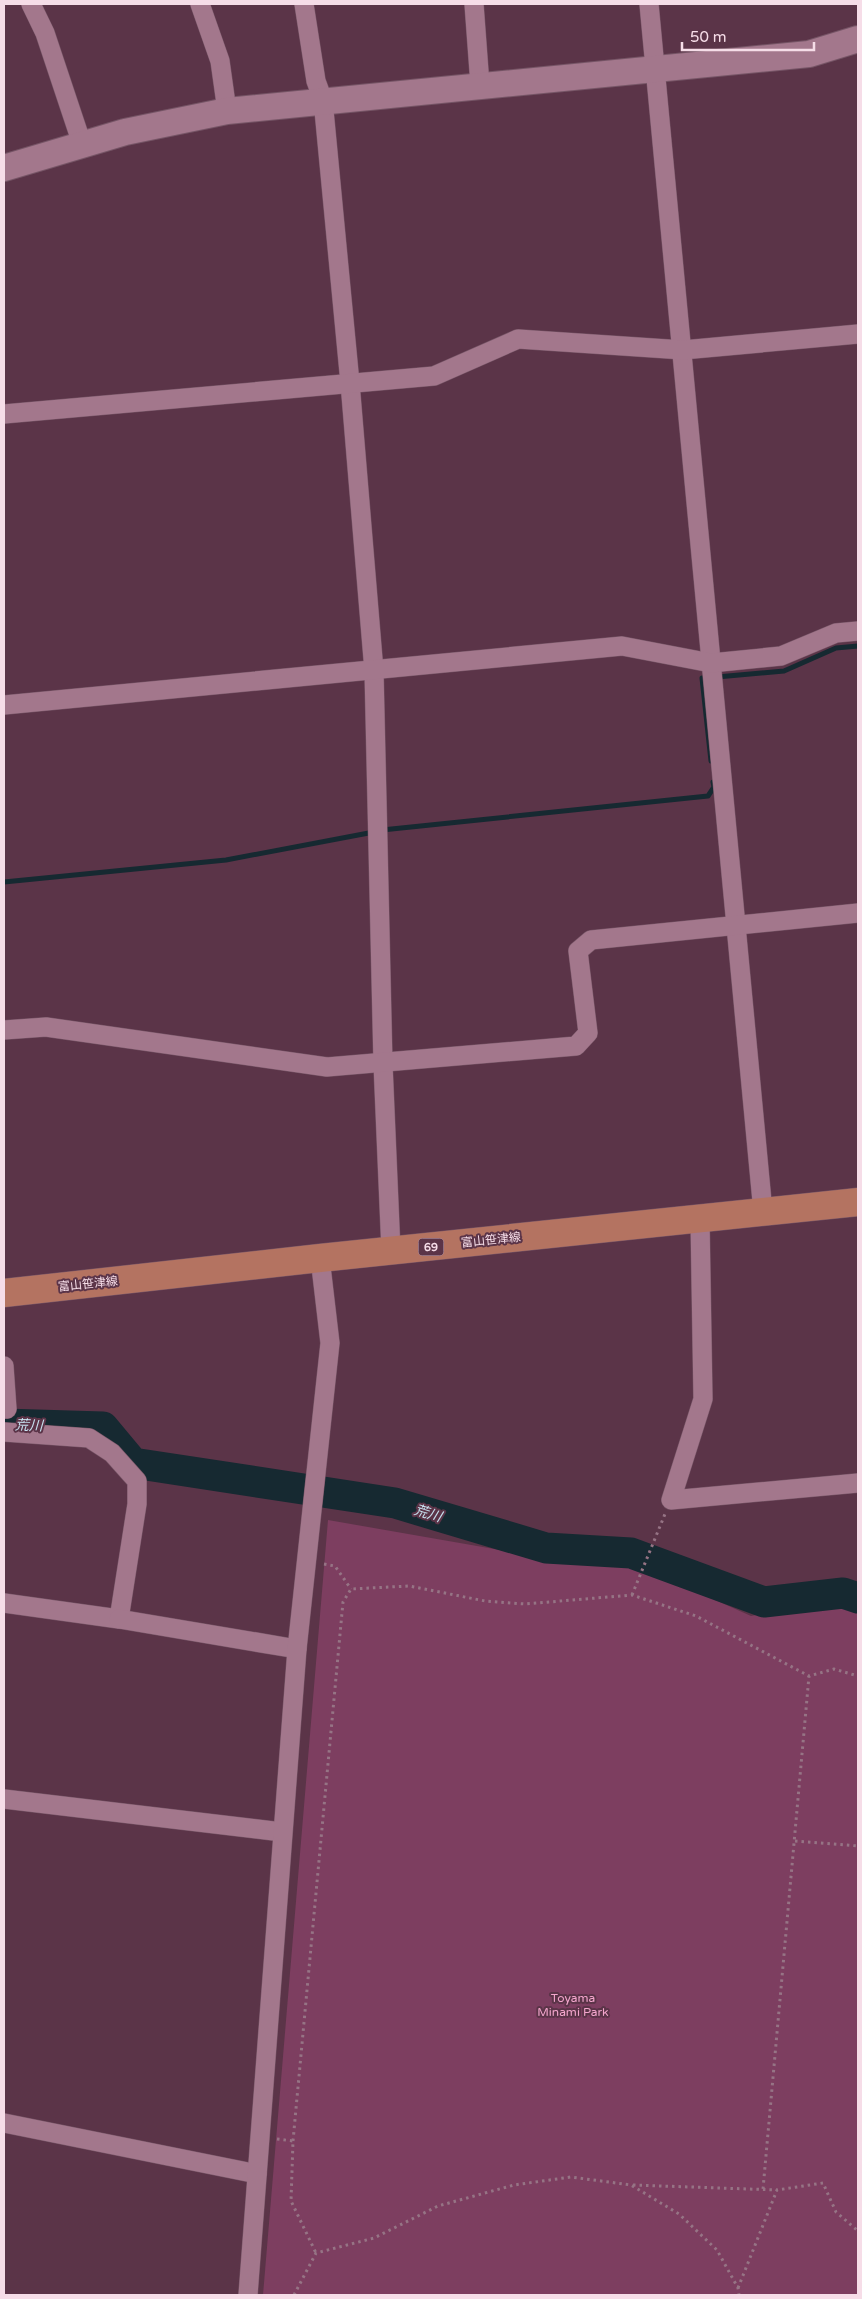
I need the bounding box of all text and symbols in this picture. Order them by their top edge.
scale bar [682,20,814,52]
text: 50 m [690,28,727,46]
street label: 富山笹津線 [460,1230,522,1250]
road number: 69 [418,1238,444,1256]
street label: 富山笹津線 [57,1274,119,1294]
water label: 荒川 [15,1417,45,1435]
water label: 荒川 [412,1501,446,1526]
park label: Toyama Minami Park [537,1991,609,2019]

